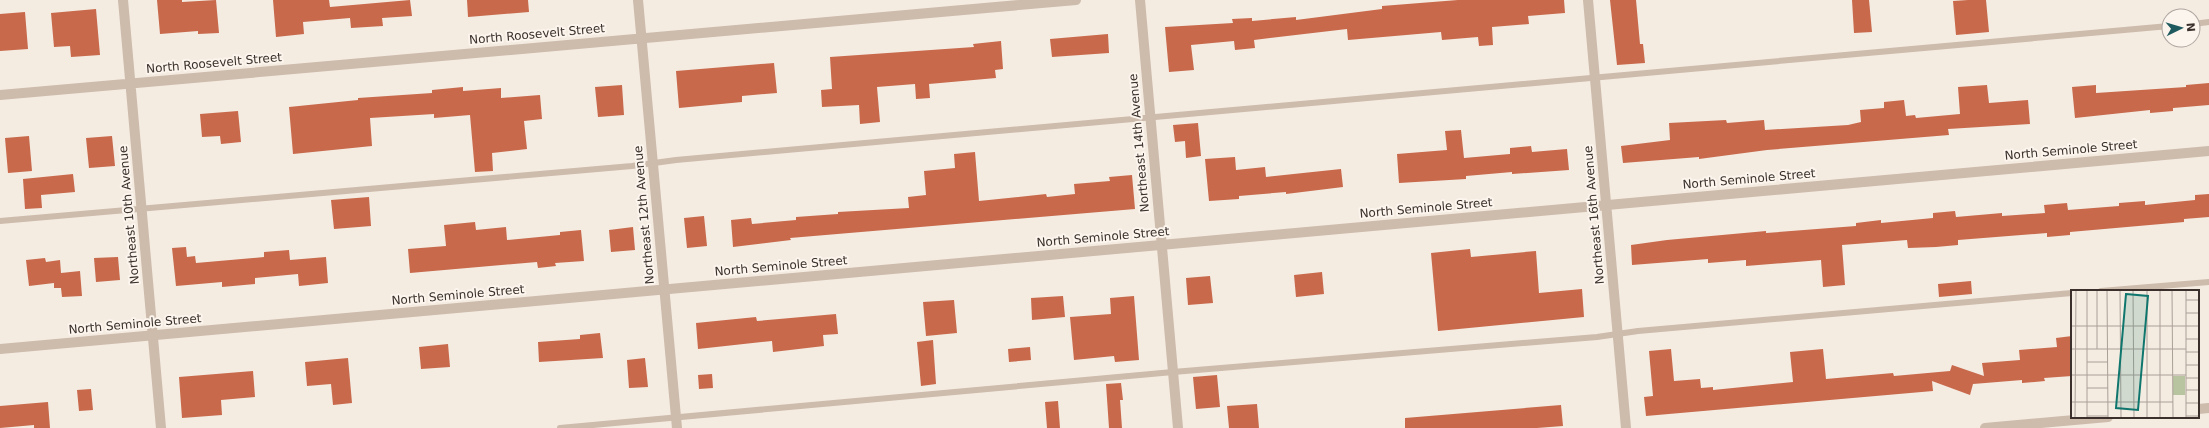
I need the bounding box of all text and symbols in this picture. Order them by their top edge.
north arrow [2161,8,2201,48]
street label: North Roosevelt Street [469,21,606,47]
text: N [2184,22,2197,32]
street label: North Roosevelt Street [146,50,283,76]
street label: Northeast 14th Avenue [1126,73,1152,213]
street label: North Seminole Street [2004,137,2138,163]
street label: Northeast 10th Avenue [116,145,142,285]
street label: Northeast 12th Avenue [631,145,657,285]
street label: Northeast 16th Avenue [1581,145,1607,285]
street label: North Seminole Street [1682,166,1816,192]
street label: North Seminole Street [1359,195,1493,221]
street label: North Seminole Street [1036,224,1170,250]
street label: North Seminole Street [714,253,848,279]
street label: North Seminole Street [391,282,525,308]
inset map [2071,290,2199,418]
street label: North Seminole Street [68,311,202,337]

